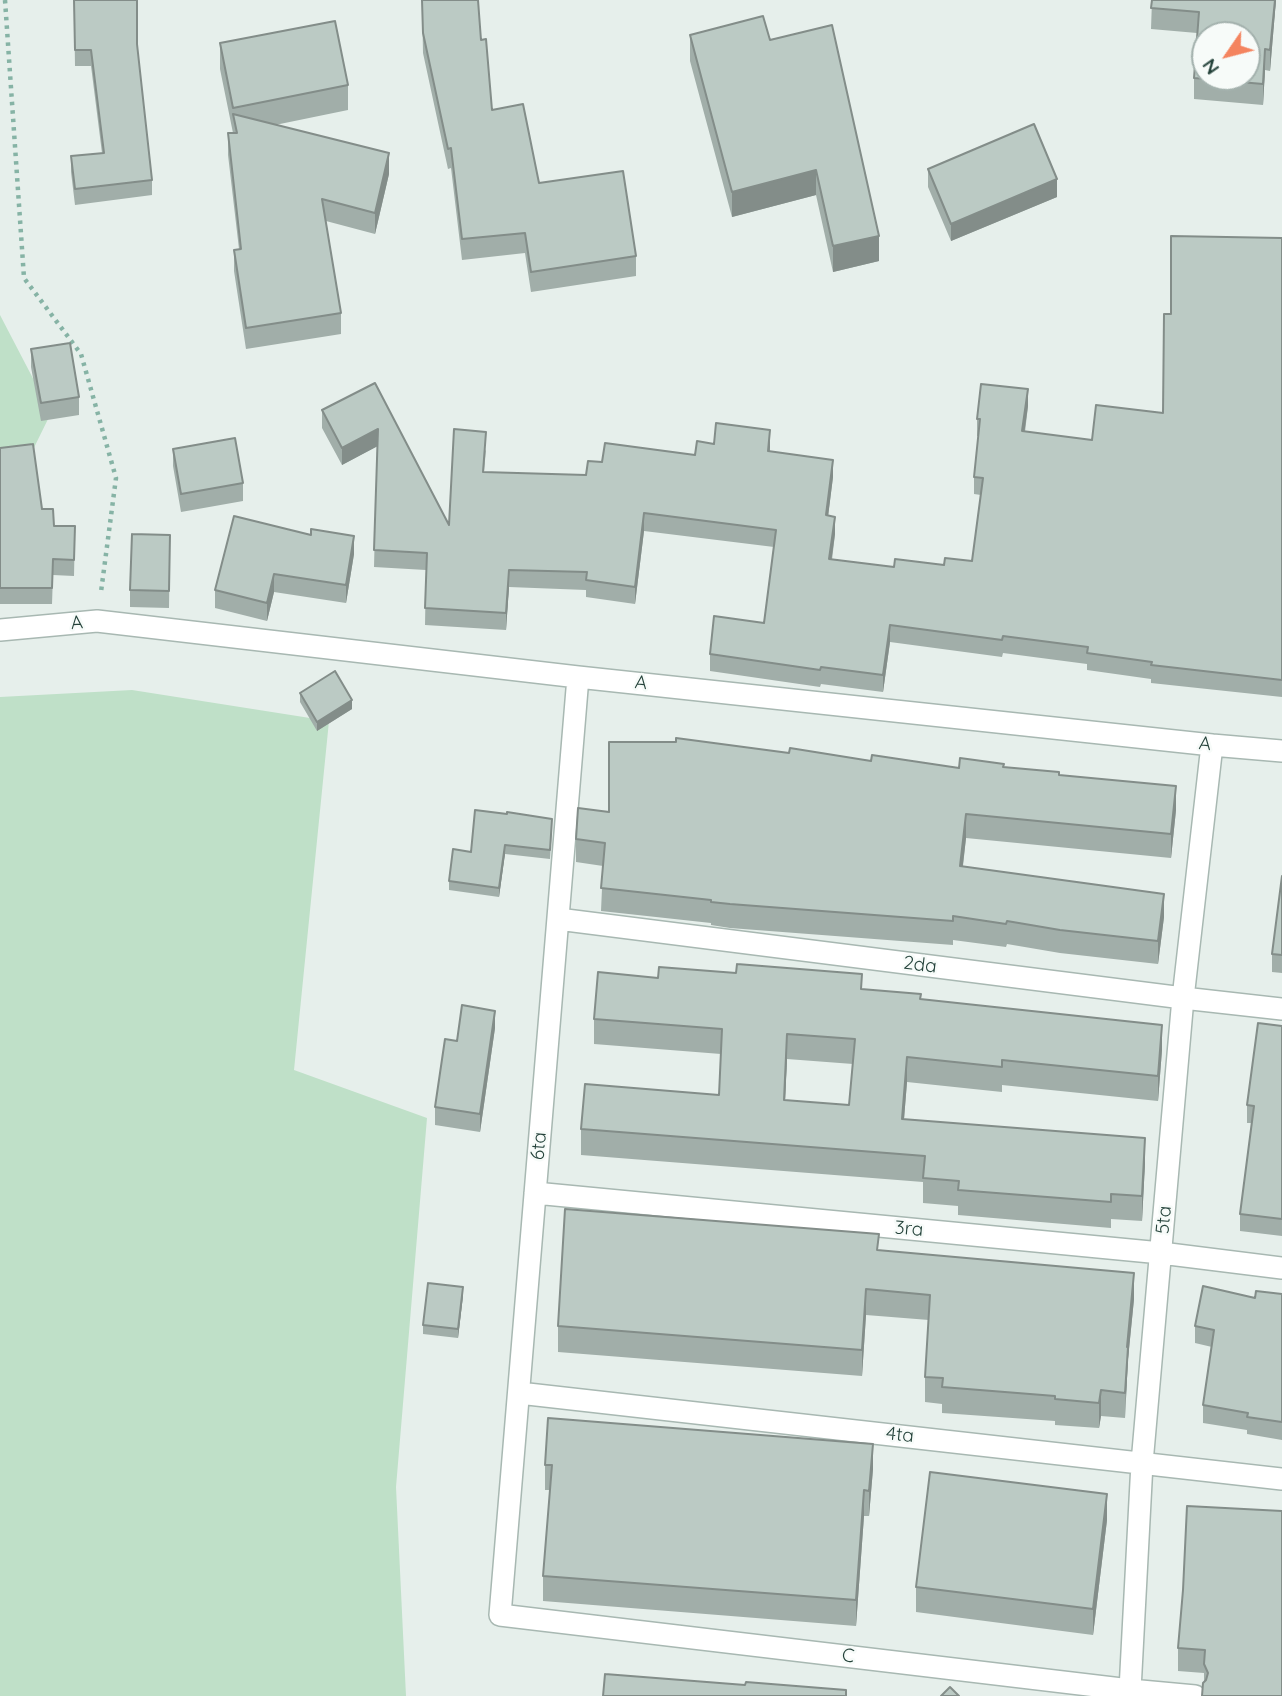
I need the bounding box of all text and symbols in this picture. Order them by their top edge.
north arrow [1191,21,1261,91]
text: N [1197,54,1224,80]
street label: A [70,611,84,635]
street label: A [634,671,648,695]
street label: A [1198,732,1212,756]
street label: 2da [902,952,938,978]
street label: 6ta [526,1131,552,1161]
street label: 5ta [1151,1205,1177,1235]
street label: 3ra [894,1216,924,1242]
street label: 4ta [885,1422,915,1448]
street label: C [840,1644,856,1668]

